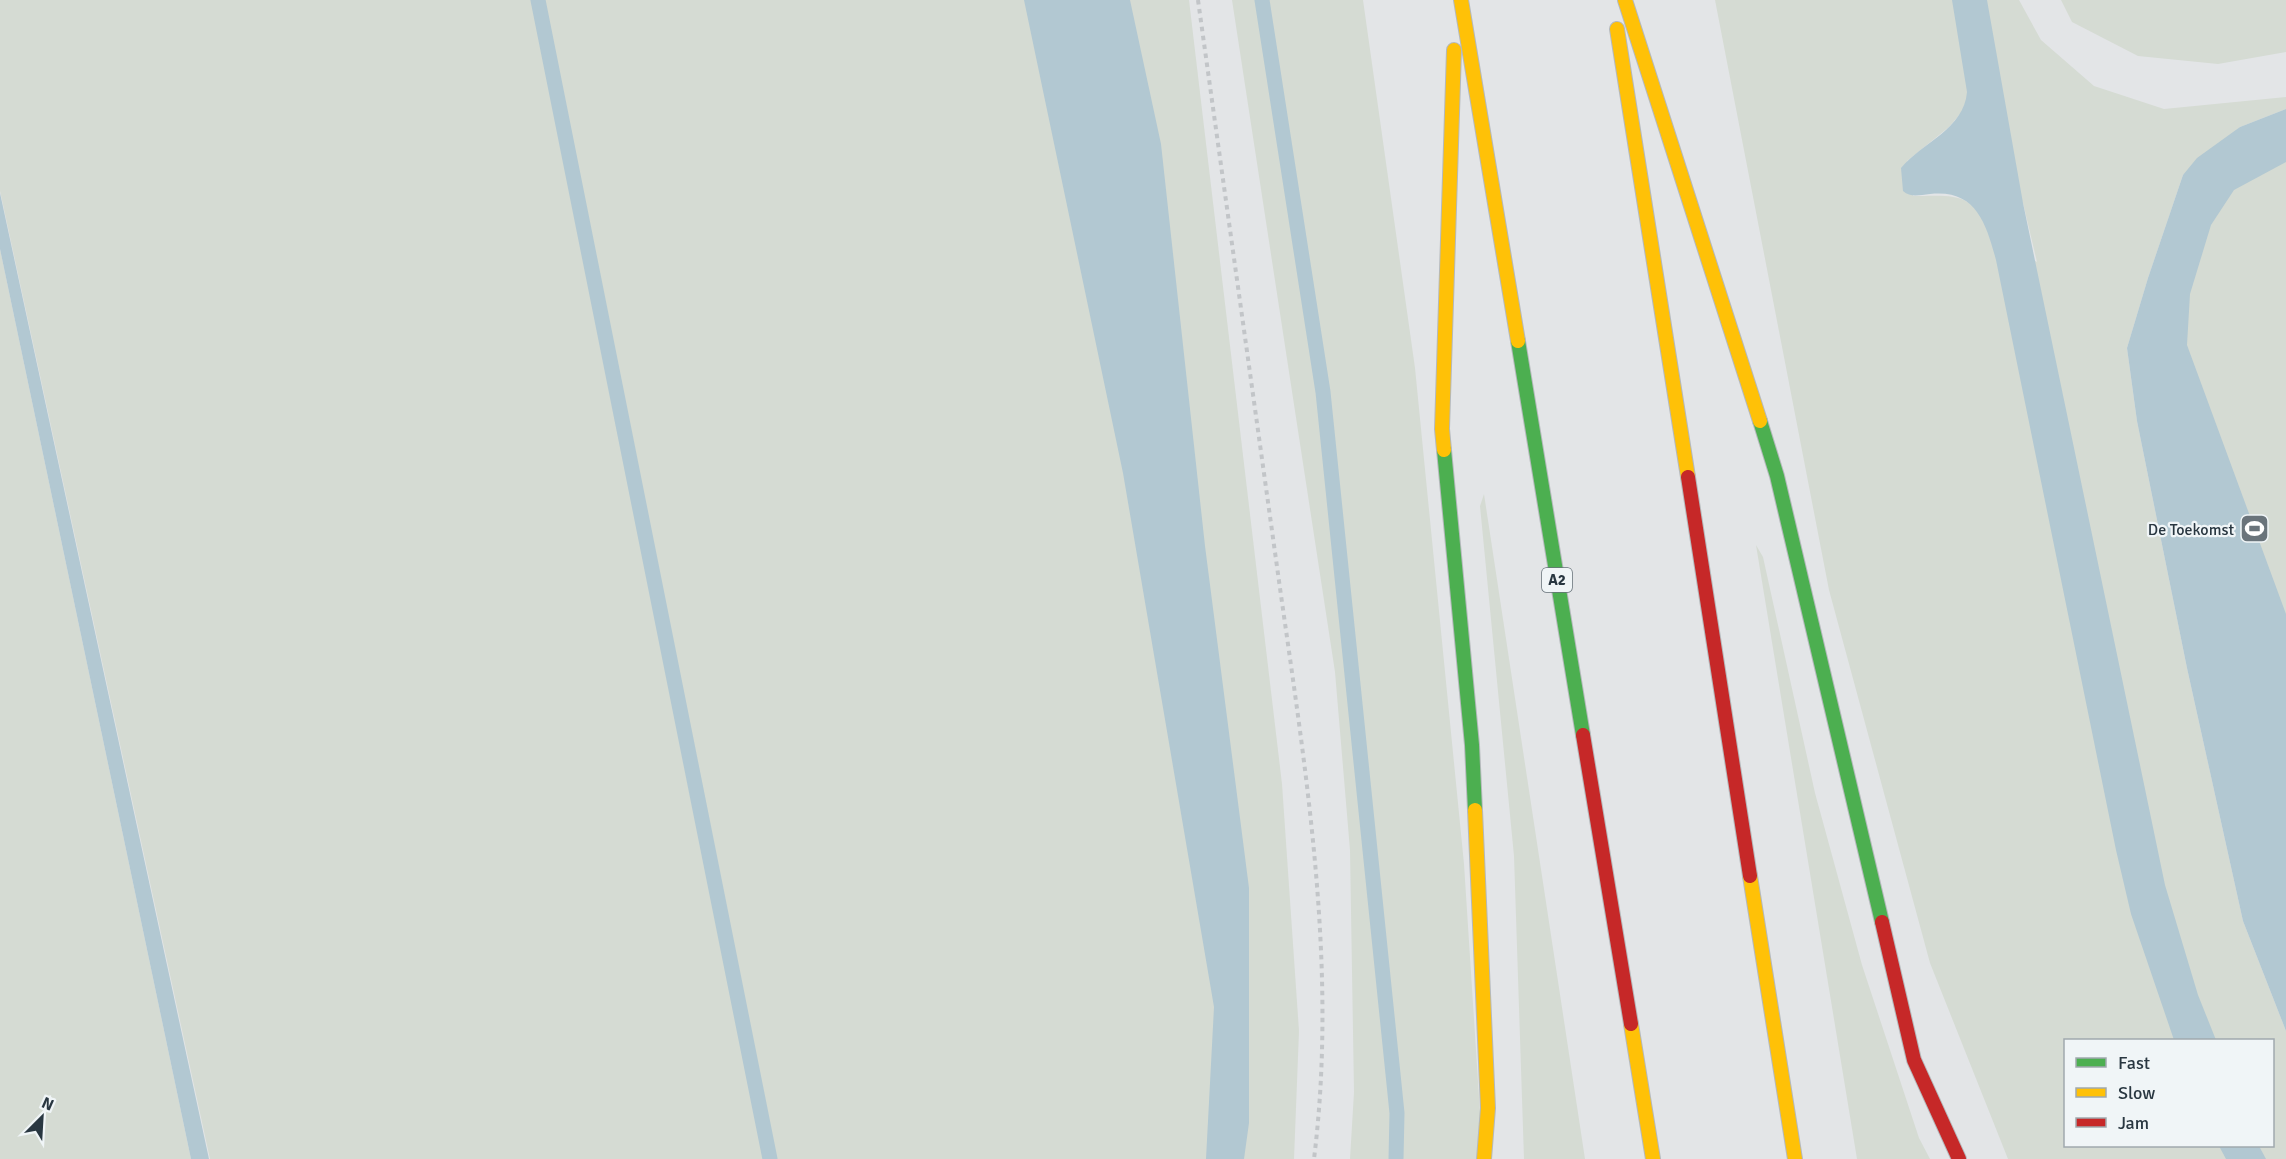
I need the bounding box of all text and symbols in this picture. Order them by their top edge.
sports icon: De Toekomst [2239,513,2271,545]
place label: De Toekomst [2148,520,2234,540]
road number: A2 [1542,568,1572,592]
legend [2064,1039,2274,1147]
text: Fast [2118,1052,2150,1074]
text: Slow [2118,1082,2155,1104]
north arrow [12,1087,72,1147]
text: N [39,1093,57,1116]
text: Jam [2118,1112,2149,1134]

